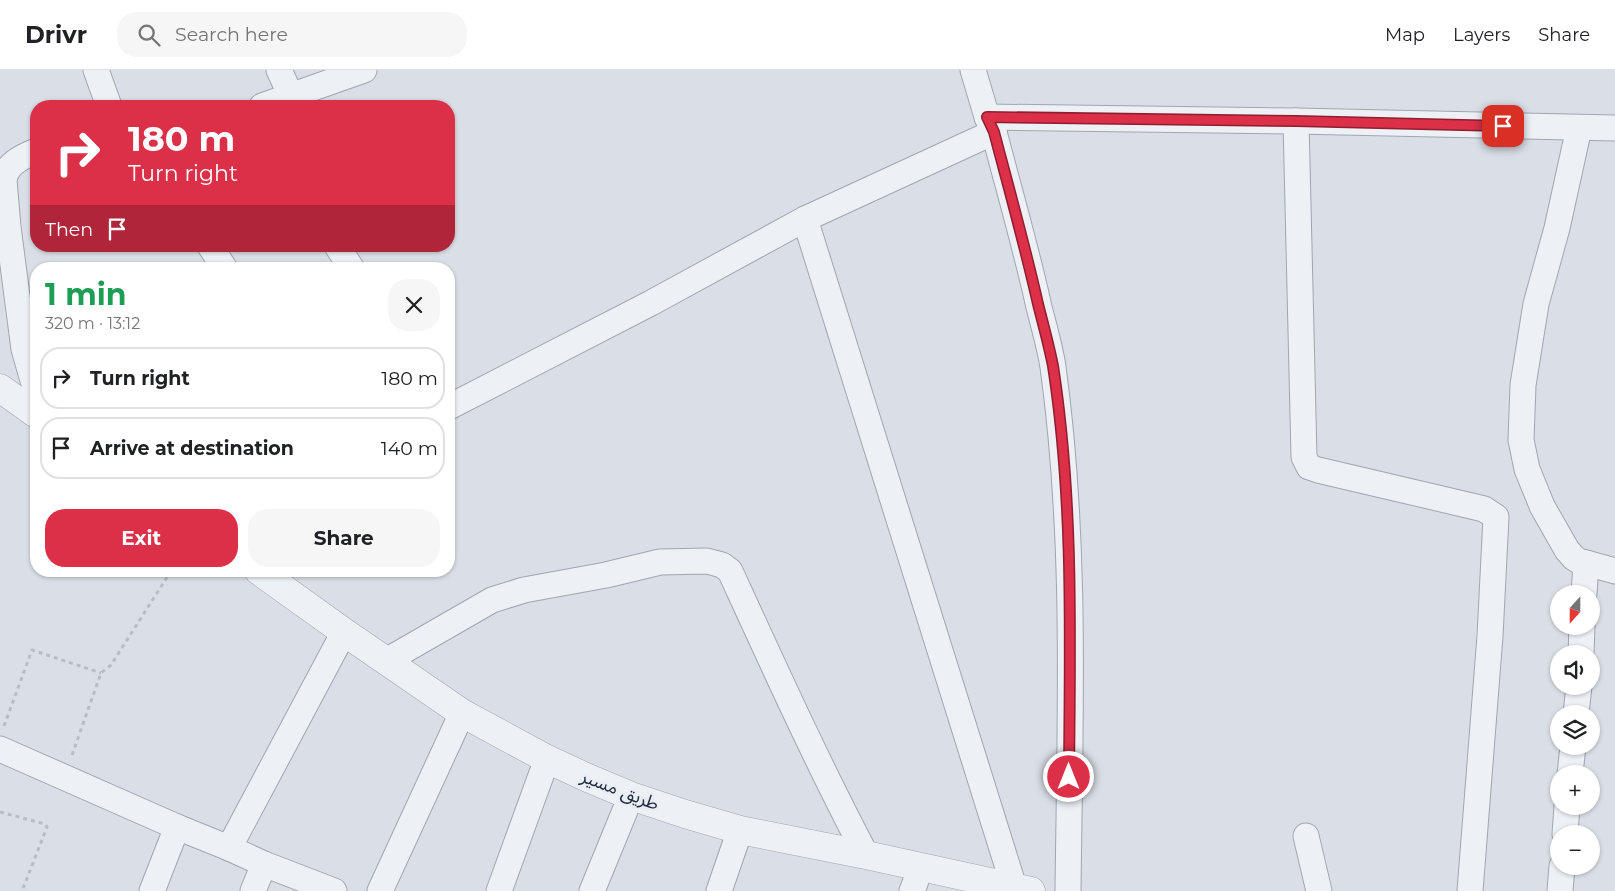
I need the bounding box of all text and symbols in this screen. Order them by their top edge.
search box [117,12,467,57]
text: Drivr [25,20,87,49]
icon: search [135,21,163,49]
text: Search here [175,23,288,46]
text: Map [1385,24,1425,46]
text: Layers [1453,24,1510,46]
text: Share [1538,24,1590,46]
pin [1482,105,1524,147]
icon: arrive [1489,112,1517,140]
text: 180 m [128,117,235,160]
icon: right [45,120,110,185]
text: Turn right [128,160,238,187]
icon: arrive [103,215,131,243]
text: Then [45,218,93,241]
text: 1 min [45,276,126,313]
button: close [388,279,440,331]
text: 320 m · 13:12 [45,314,140,333]
icon: right [47,364,75,392]
text: Turn right [90,367,190,390]
text: 180 m [381,367,438,390]
icon: arrive [47,434,75,462]
text: Arrive at destination [90,437,294,460]
text: 140 m [381,437,438,460]
button: Exit [45,509,238,567]
button: Share [248,509,440,567]
north arrow [1550,585,1600,635]
map controls [1550,585,1600,875]
button: sound [1550,645,1600,695]
button: layers [1550,705,1600,755]
position arrow [1042,750,1094,802]
street label: طريق مسير [577,765,662,815]
button: + [1550,765,1600,815]
button: − [1550,825,1600,875]

